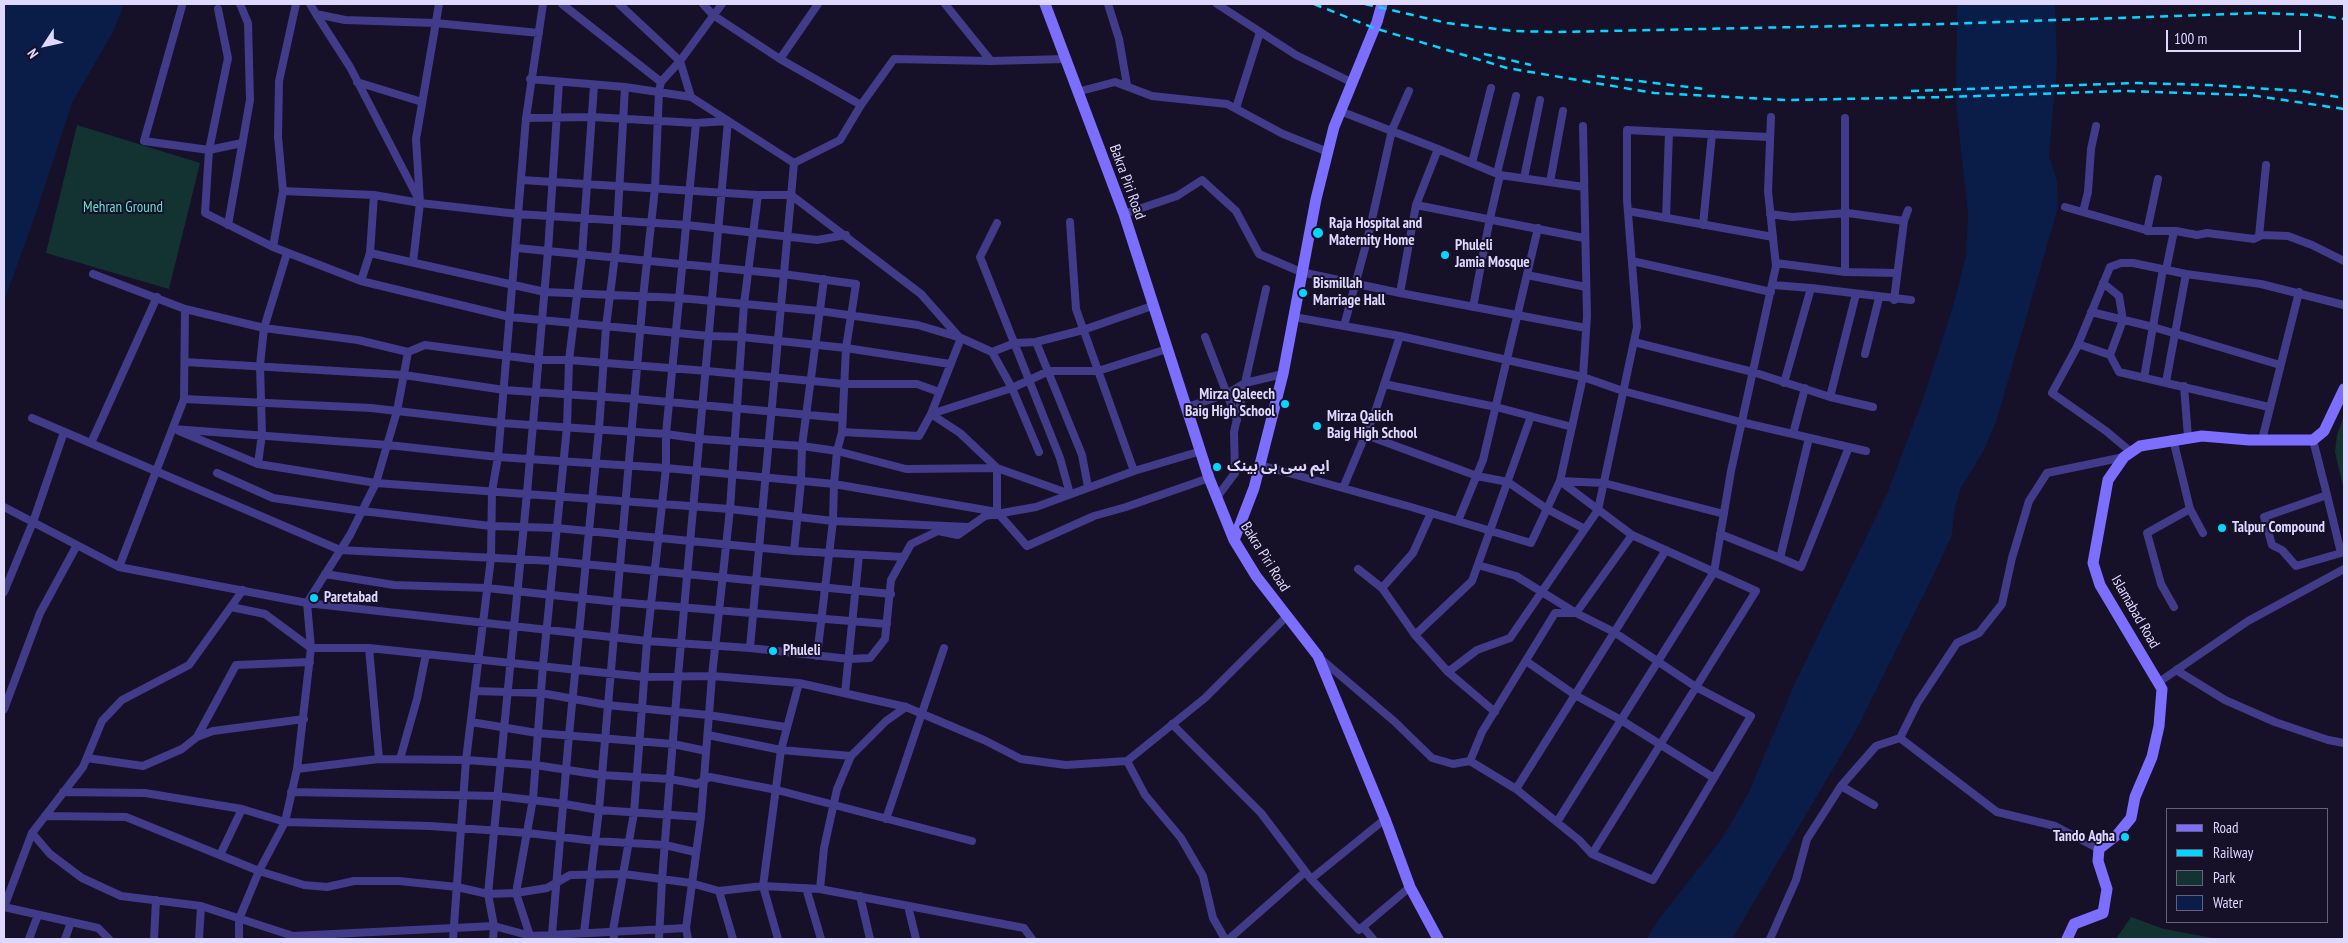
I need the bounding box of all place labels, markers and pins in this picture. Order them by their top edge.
place label: Raja Hospital and Maternity Home [1329,215,1422,250]
marker: Raja Hospital and Maternity Home [1311,226,1325,240]
place label: Phuleli Jamia Mosque [1455,237,1530,272]
marker: Phuleli Jamia Mosque [1439,249,1451,261]
place label: Bismillah Marriage Hall [1313,275,1385,310]
marker: Bismillah Marriage Hall [1297,287,1309,299]
place label: Mirza Qaleech Baig High School [1185,386,1275,421]
marker: Mirza Qaleech Baig High School [1279,398,1291,410]
place label: Mirza Qalich Baig High School [1327,408,1417,443]
marker: Mirza Qalich Baig High School [1311,420,1323,432]
place label: ایم سی بی بینک [1227,458,1330,476]
marker: ایم سی بی بینک [1211,461,1223,473]
place label: Talpur Compound [2232,519,2325,537]
marker: Talpur Compound [2216,522,2228,534]
place label: Paretabad [324,589,378,607]
marker: Paretabad [308,592,320,604]
place label: Phuleli [783,642,821,660]
marker: Phuleli [767,645,779,657]
place label: Tando Agha [2053,828,2115,846]
marker: Tando Agha [2119,831,2131,843]

